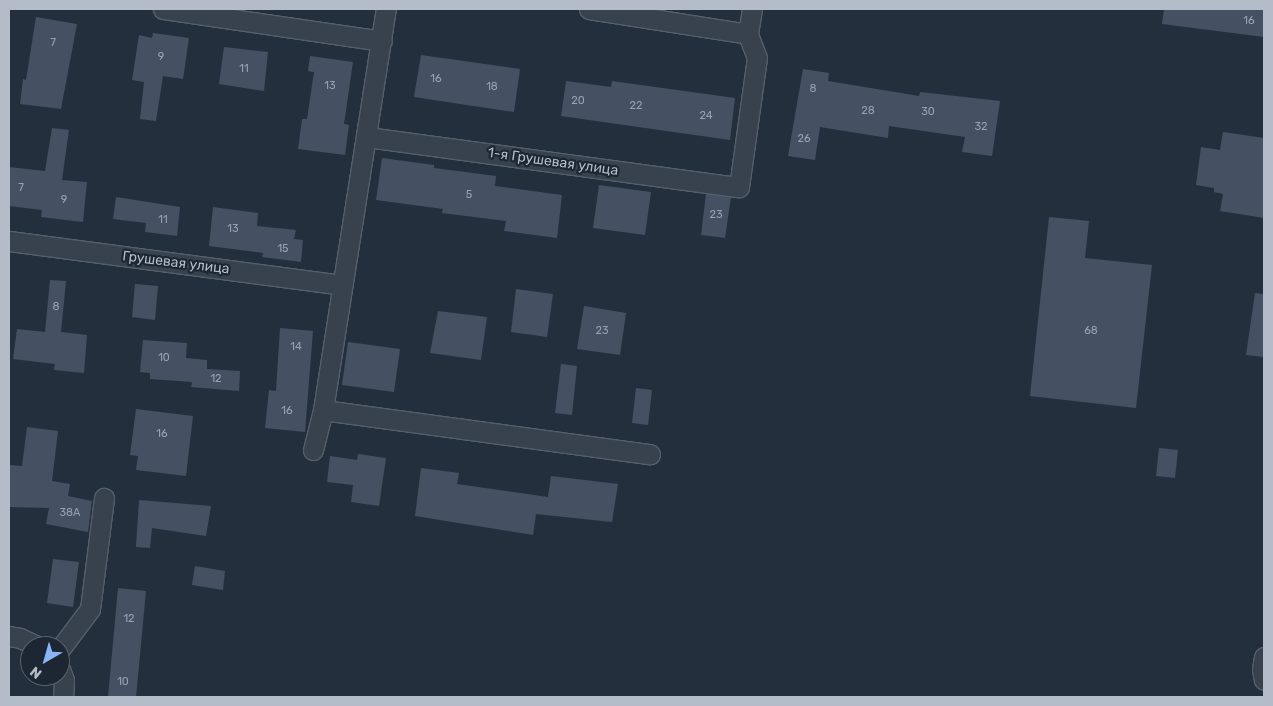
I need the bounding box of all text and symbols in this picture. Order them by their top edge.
house number: 16 [1243,14,1255,28]
house number: 7 [50,36,56,50]
house number: 9 [158,50,164,64]
house number: 11 [239,62,249,76]
house number: 16 [430,72,442,86]
house number: 13 [324,79,336,93]
house number: 18 [486,80,498,94]
house number: 8 [810,82,816,96]
house number: 20 [571,94,585,108]
house number: 22 [630,99,642,113]
house number: 28 [861,104,875,118]
house number: 30 [921,105,935,119]
house number: 24 [699,109,713,123]
house number: 32 [974,120,988,134]
house number: 26 [797,132,811,146]
street label: 1-я Грушевая улица [487,145,619,179]
house number: 7 [18,181,24,195]
house number: 5 [466,188,472,202]
house number: 9 [61,193,67,207]
house number: 23 [709,208,723,222]
house number: 11 [158,213,168,227]
house number: 13 [227,222,239,236]
house number: 15 [277,242,289,256]
street label: Грушевая улица [122,248,230,278]
house number: 8 [53,300,59,314]
house number: 23 [595,324,609,338]
house number: 68 [1084,324,1098,338]
house number: 14 [290,340,302,354]
house number: 10 [158,351,170,365]
house number: 12 [210,372,222,386]
house number: 16 [281,404,293,418]
house number: 16 [156,427,168,441]
house number: 38А [60,506,80,520]
house number: 12 [123,612,135,626]
north arrow [20,636,70,686]
text: N [27,663,45,682]
house number: 10 [117,675,129,689]

